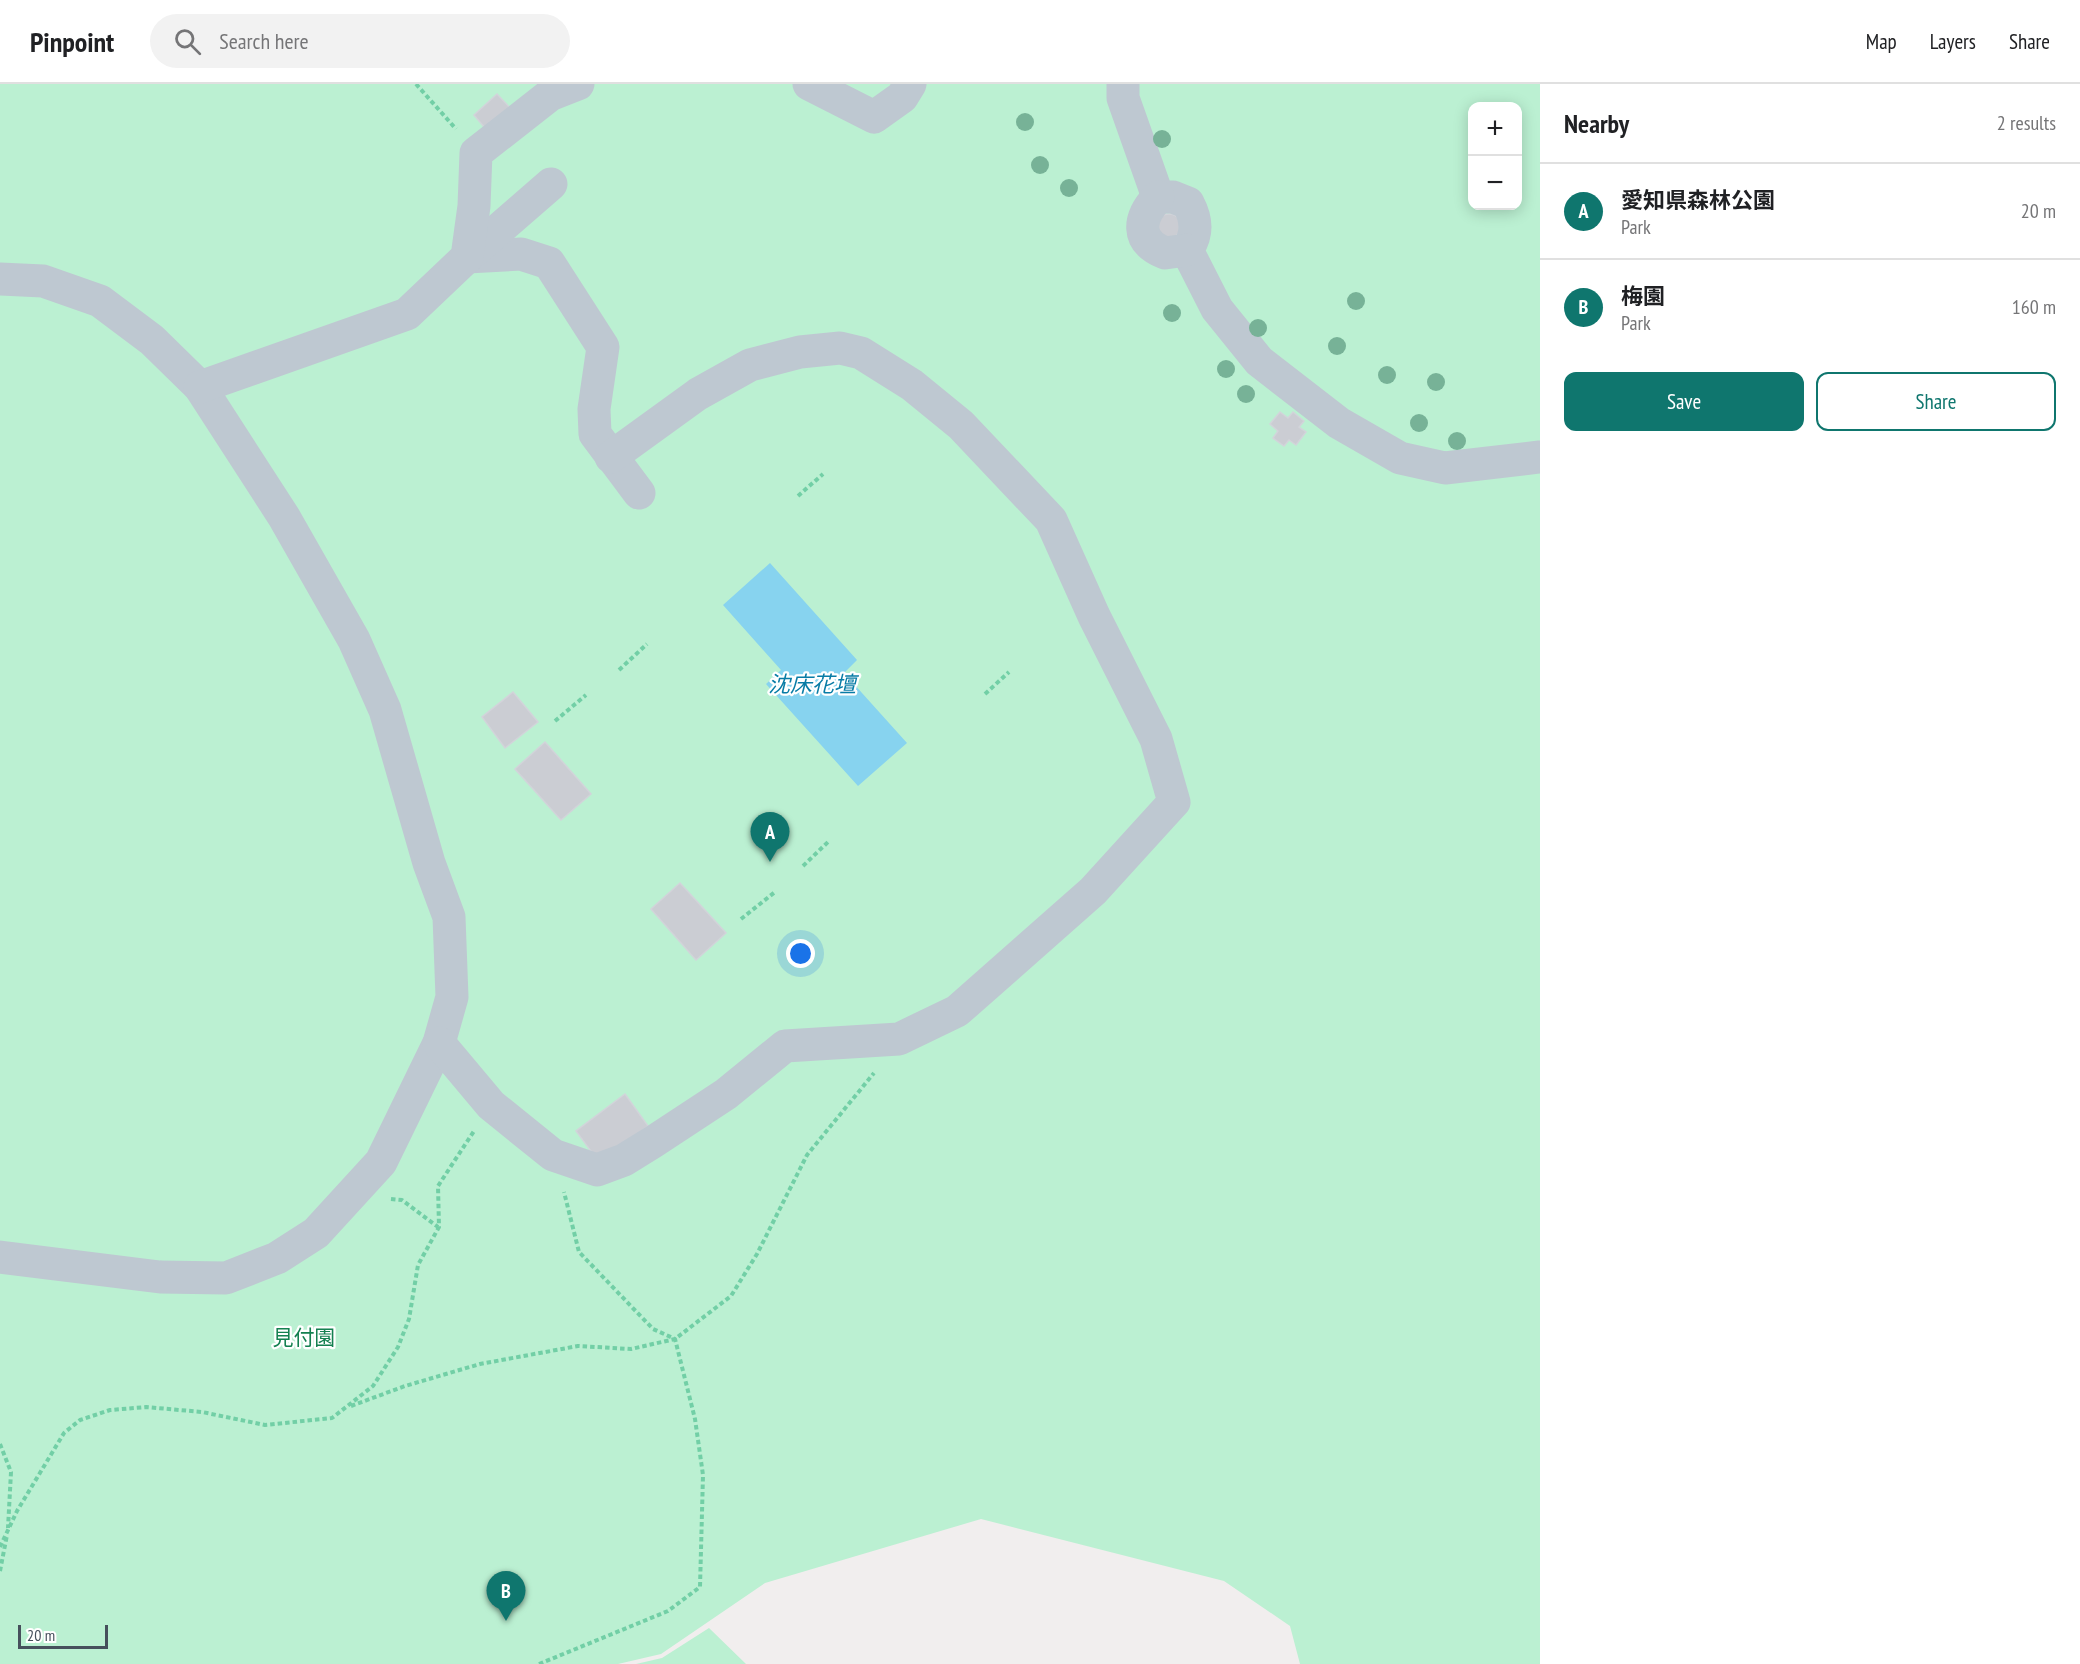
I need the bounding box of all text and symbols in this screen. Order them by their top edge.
search box [150,14,570,68]
text: Pinpoint [30,23,114,60]
icon: search [171,25,204,58]
text: Search here [219,27,309,55]
text: Map [1866,28,1897,55]
text: Layers [1930,28,1976,55]
text: Share [2009,28,2050,55]
map controls [1468,102,1522,210]
button: + [1468,102,1522,156]
text: Nearby [1564,107,1629,140]
text: 2 results [1997,110,2056,136]
button: − [1468,156,1522,210]
text: 愛知県森林公園 [1621,186,1775,214]
text: A [1578,198,1589,224]
text: 20 m [2021,198,2056,224]
text: Park [1621,214,1651,240]
text: 梅園 [1621,282,1665,310]
text: B [1579,294,1588,320]
text: 160 m [2012,294,2056,320]
text: Park [1621,310,1651,336]
button: Save [1564,372,1804,431]
button: Share [1816,372,2056,431]
water label: 沈床花壇 [768,670,860,698]
pin: A [750,812,790,862]
your location [786,939,815,968]
park label: 見付園 [273,1324,336,1351]
pin: B [486,1572,526,1621]
scale bar [18,1622,108,1650]
text: 20 m [27,1625,55,1645]

